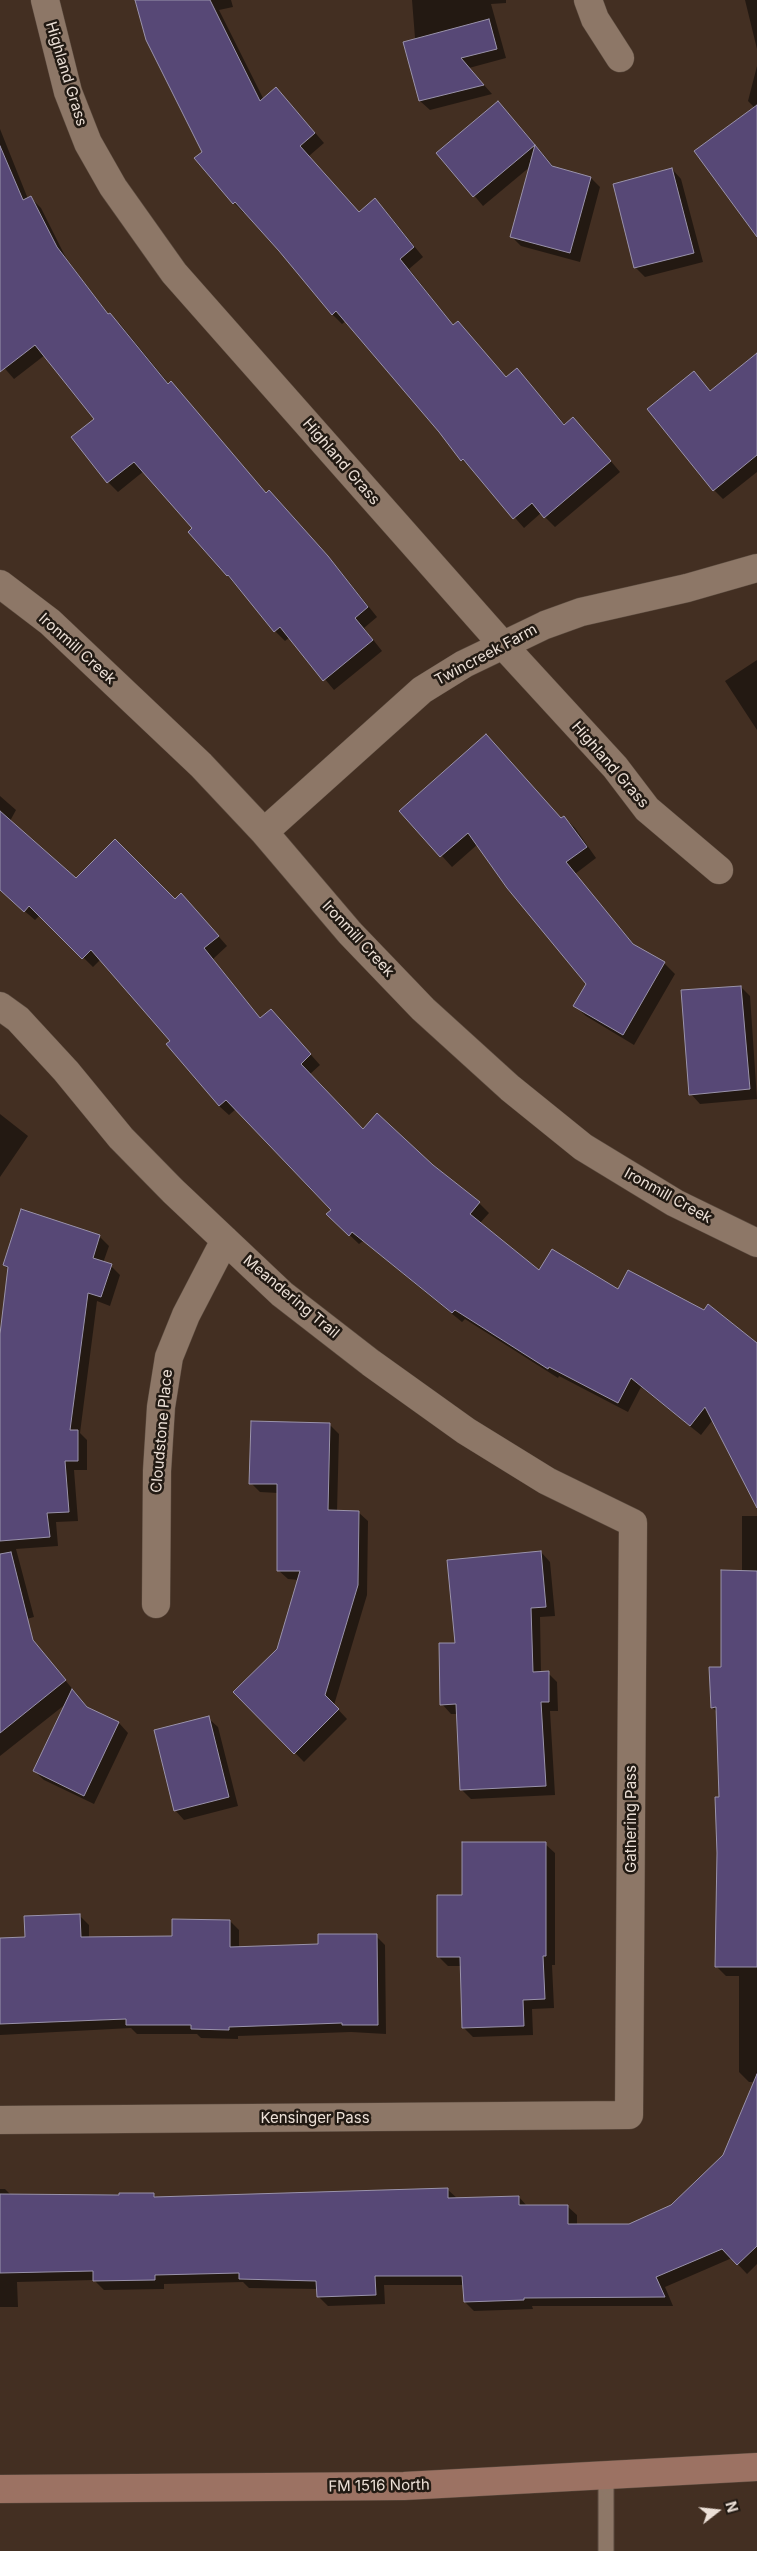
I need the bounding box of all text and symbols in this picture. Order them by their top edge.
street label: Highland Grass [42,20,90,128]
street label: Highland Grass [299,415,383,509]
street label: Ironmill Creek [35,610,119,688]
street label: Twincreek Farm [432,620,540,690]
street label: Highland Grass [568,718,652,812]
street label: Ironmill Creek [318,897,398,981]
street label: Ironmill Creek [621,1164,715,1228]
street label: Meandering Trail [239,1252,343,1342]
street label: Cloudstone Place [148,1368,176,1494]
street label: Gathering Pass [622,1765,640,1873]
street label: Kensinger Pass [260,2109,370,2127]
street label: FM 1516 North [328,2476,430,2496]
north arrow [692,2486,742,2536]
text: N [722,2499,742,2514]

